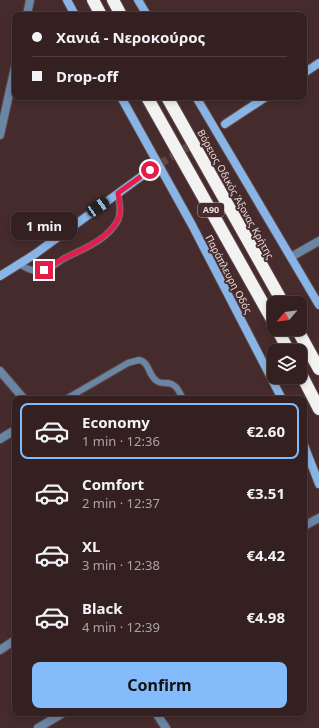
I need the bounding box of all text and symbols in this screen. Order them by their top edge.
text: Χανιά - Νεροκούρος [56,27,205,47]
text: Drop-off [56,66,118,86]
street label: Βόρειος Οδικός Άξονας Κρήτης [194,127,278,261]
route start [141,161,159,179]
car [85,195,111,219]
road number: Α90 [198,203,224,217]
callout: 1 min [11,212,77,240]
text: 1 min [26,217,62,235]
street label: Παράπλευρη Οδός [202,232,256,316]
route end [35,261,53,279]
north arrow [267,296,307,336]
map controls [267,296,307,384]
button: layers [267,344,307,384]
text: Economy [82,412,150,432]
icon: car [34,413,70,449]
text: €2.60 [246,421,285,441]
text: 1 min · 12:36 [82,432,160,450]
text: Comfort [82,474,144,494]
icon: car [34,475,70,511]
text: €3.51 [246,483,285,503]
text: 2 min · 12:37 [82,494,160,512]
text: XL [82,536,100,556]
icon: car [34,537,70,573]
text: €4.42 [246,545,285,565]
text: 3 min · 12:38 [82,556,160,574]
text: Black [82,598,122,618]
icon: car [34,599,70,635]
text: €4.98 [246,607,285,627]
text: 4 min · 12:39 [82,618,160,636]
button: Confirm [32,662,287,708]

